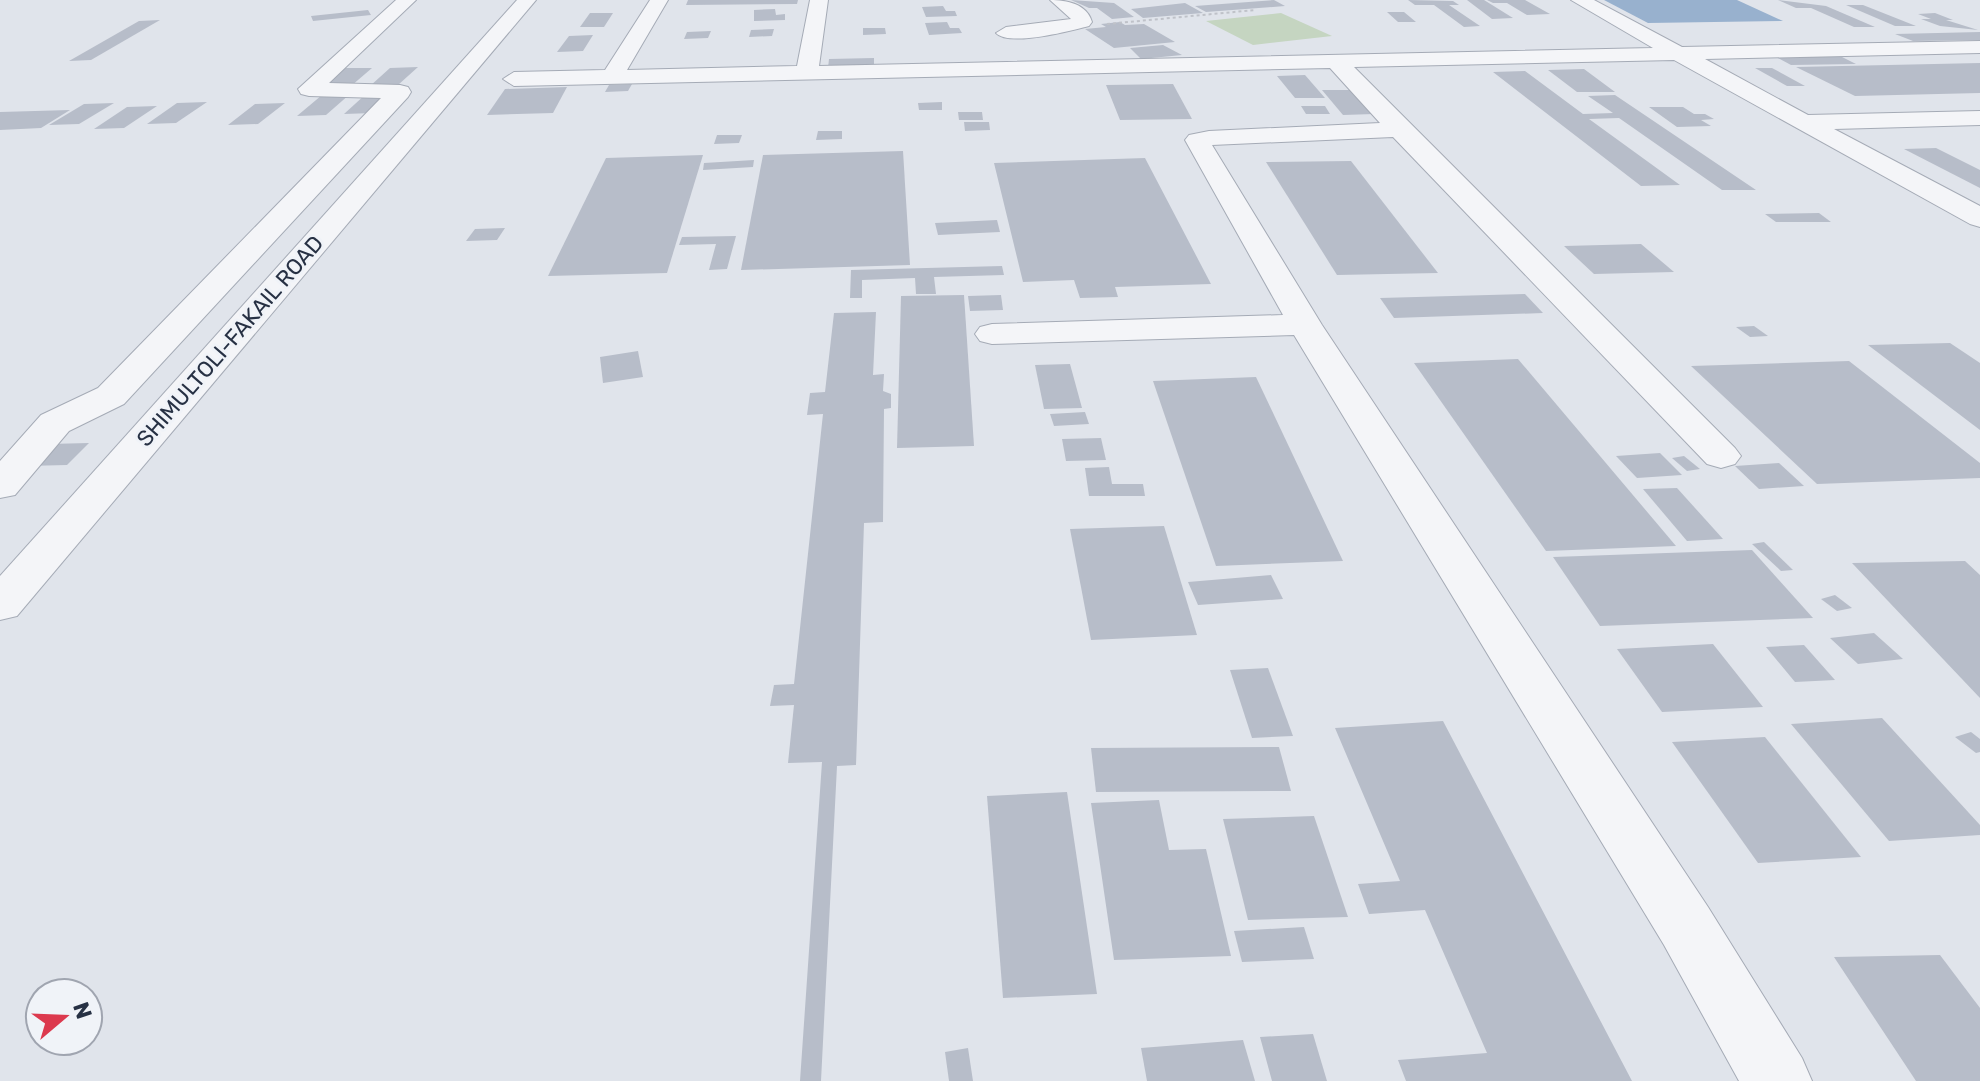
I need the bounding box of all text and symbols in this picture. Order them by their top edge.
street label: SHIMULTOLI-FAKAIL ROAD [131,230,329,452]
north arrow [24,977,104,1057]
text: N [67,999,98,1023]

